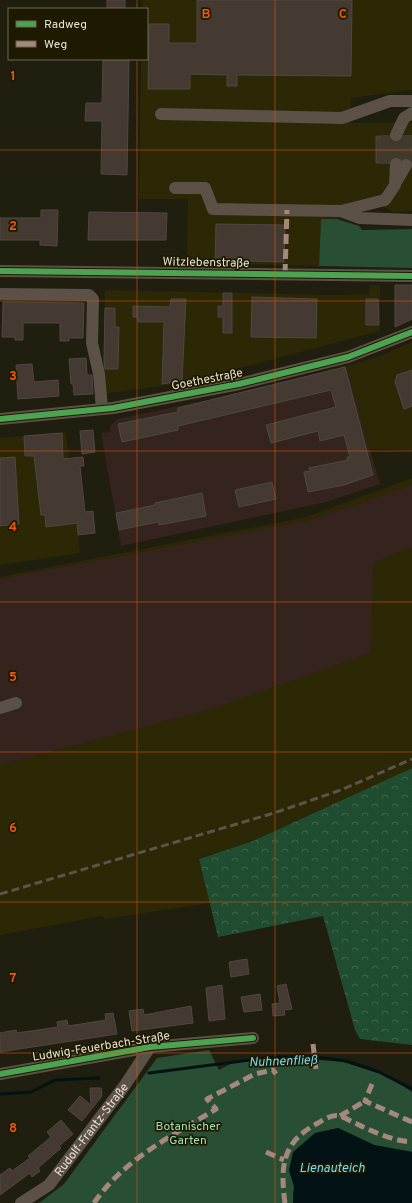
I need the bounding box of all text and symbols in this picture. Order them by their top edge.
text: B [202,7,211,23]
text: C [339,7,347,23]
legend [8,8,148,60]
text: Radweg [44,17,87,33]
text: Weg [44,37,67,53]
text: 1 [10,69,16,85]
text: 2 [9,219,17,235]
street label: Witzlebenstraße [162,254,250,272]
street label: Goethestraße [170,365,244,395]
text: 3 [9,369,17,385]
text: 4 [9,520,17,536]
text: 5 [9,670,17,686]
text: 6 [9,821,17,837]
text: 7 [10,971,17,987]
street label: Ludwig-Feuerbach-Straße [31,1028,171,1066]
water label: Nuhnenfließ [249,1053,318,1071]
street label: Rudolf-Frantz-Straße [51,1080,133,1180]
park label: Botanischer Garten [156,1119,221,1149]
text: 8 [9,1121,17,1137]
water label: Lienauteich [299,1161,365,1177]

